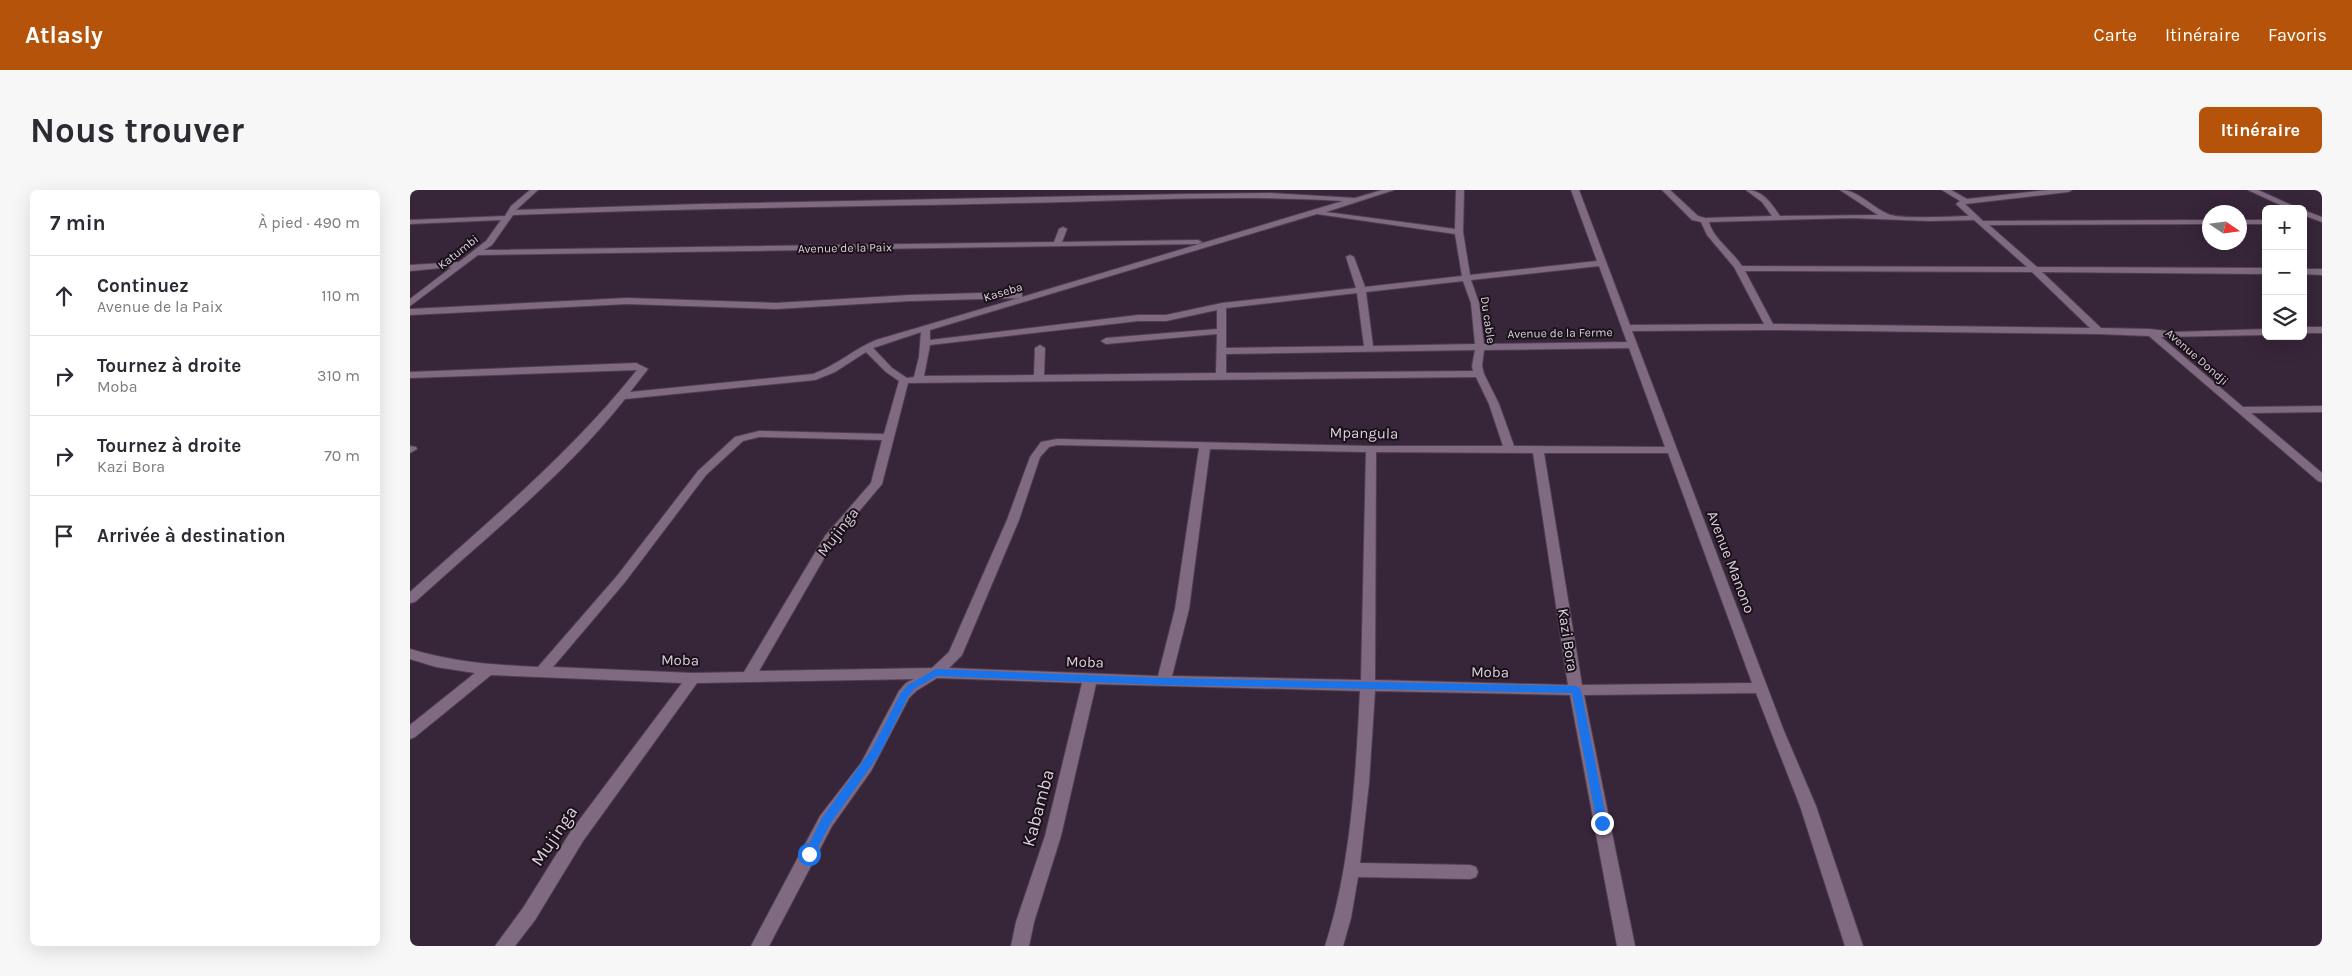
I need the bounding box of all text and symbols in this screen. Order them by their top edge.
text: Atlasly [25,21,103,49]
text: Carte [2094,24,2137,46]
text: Itinéraire [2165,24,2240,46]
text: Favoris [2268,24,2327,46]
button: Itinéraire [2199,107,2322,153]
text: Nous trouver [30,110,244,151]
north arrow [2202,205,2247,250]
map controls [2262,205,2307,340]
button: + [2262,205,2307,250]
text: 7 min [50,211,106,235]
text: À pied · 490 m [258,213,360,232]
street label: Katumbi [435,232,481,272]
street label: Avenue de la Paix [798,240,892,256]
button: − [2262,250,2307,295]
text: Continuez [97,275,189,297]
street label: Kaseba [982,279,1024,305]
icon: ahead [50,282,78,310]
text: 110 m [321,286,360,305]
button: layers [2262,295,2307,340]
street label: Du cable [1478,296,1498,344]
text: Avenue de la Paix [97,297,223,316]
street label: Avenue de la Ferme [1507,325,1613,341]
street label: Avenue Dondji [2163,326,2231,388]
text: Tournez à droite [97,355,241,377]
icon: right [50,362,78,390]
text: 310 m [317,366,360,385]
text: Moba [97,377,138,396]
street label: Mpangula [1329,423,1399,443]
text: Tournez à droite [97,435,241,457]
icon: right [50,442,78,470]
text: 70 m [324,446,360,465]
text: Kazi Bora [97,457,165,476]
street label: Mujinga [813,504,863,560]
street label: Avenue Manono [1703,508,1759,616]
icon: arrive [50,522,78,550]
text: Arrivée à destination [97,525,286,547]
street label: Kazi Bora [1554,607,1582,673]
street label: Moba [661,651,699,669]
street label: Moba [1066,652,1104,672]
street label: Moba [1471,663,1509,681]
street label: Kabamba [1017,767,1059,849]
street label: Mujinga [526,802,582,870]
route end [1591,812,1614,835]
route start [798,843,821,866]

